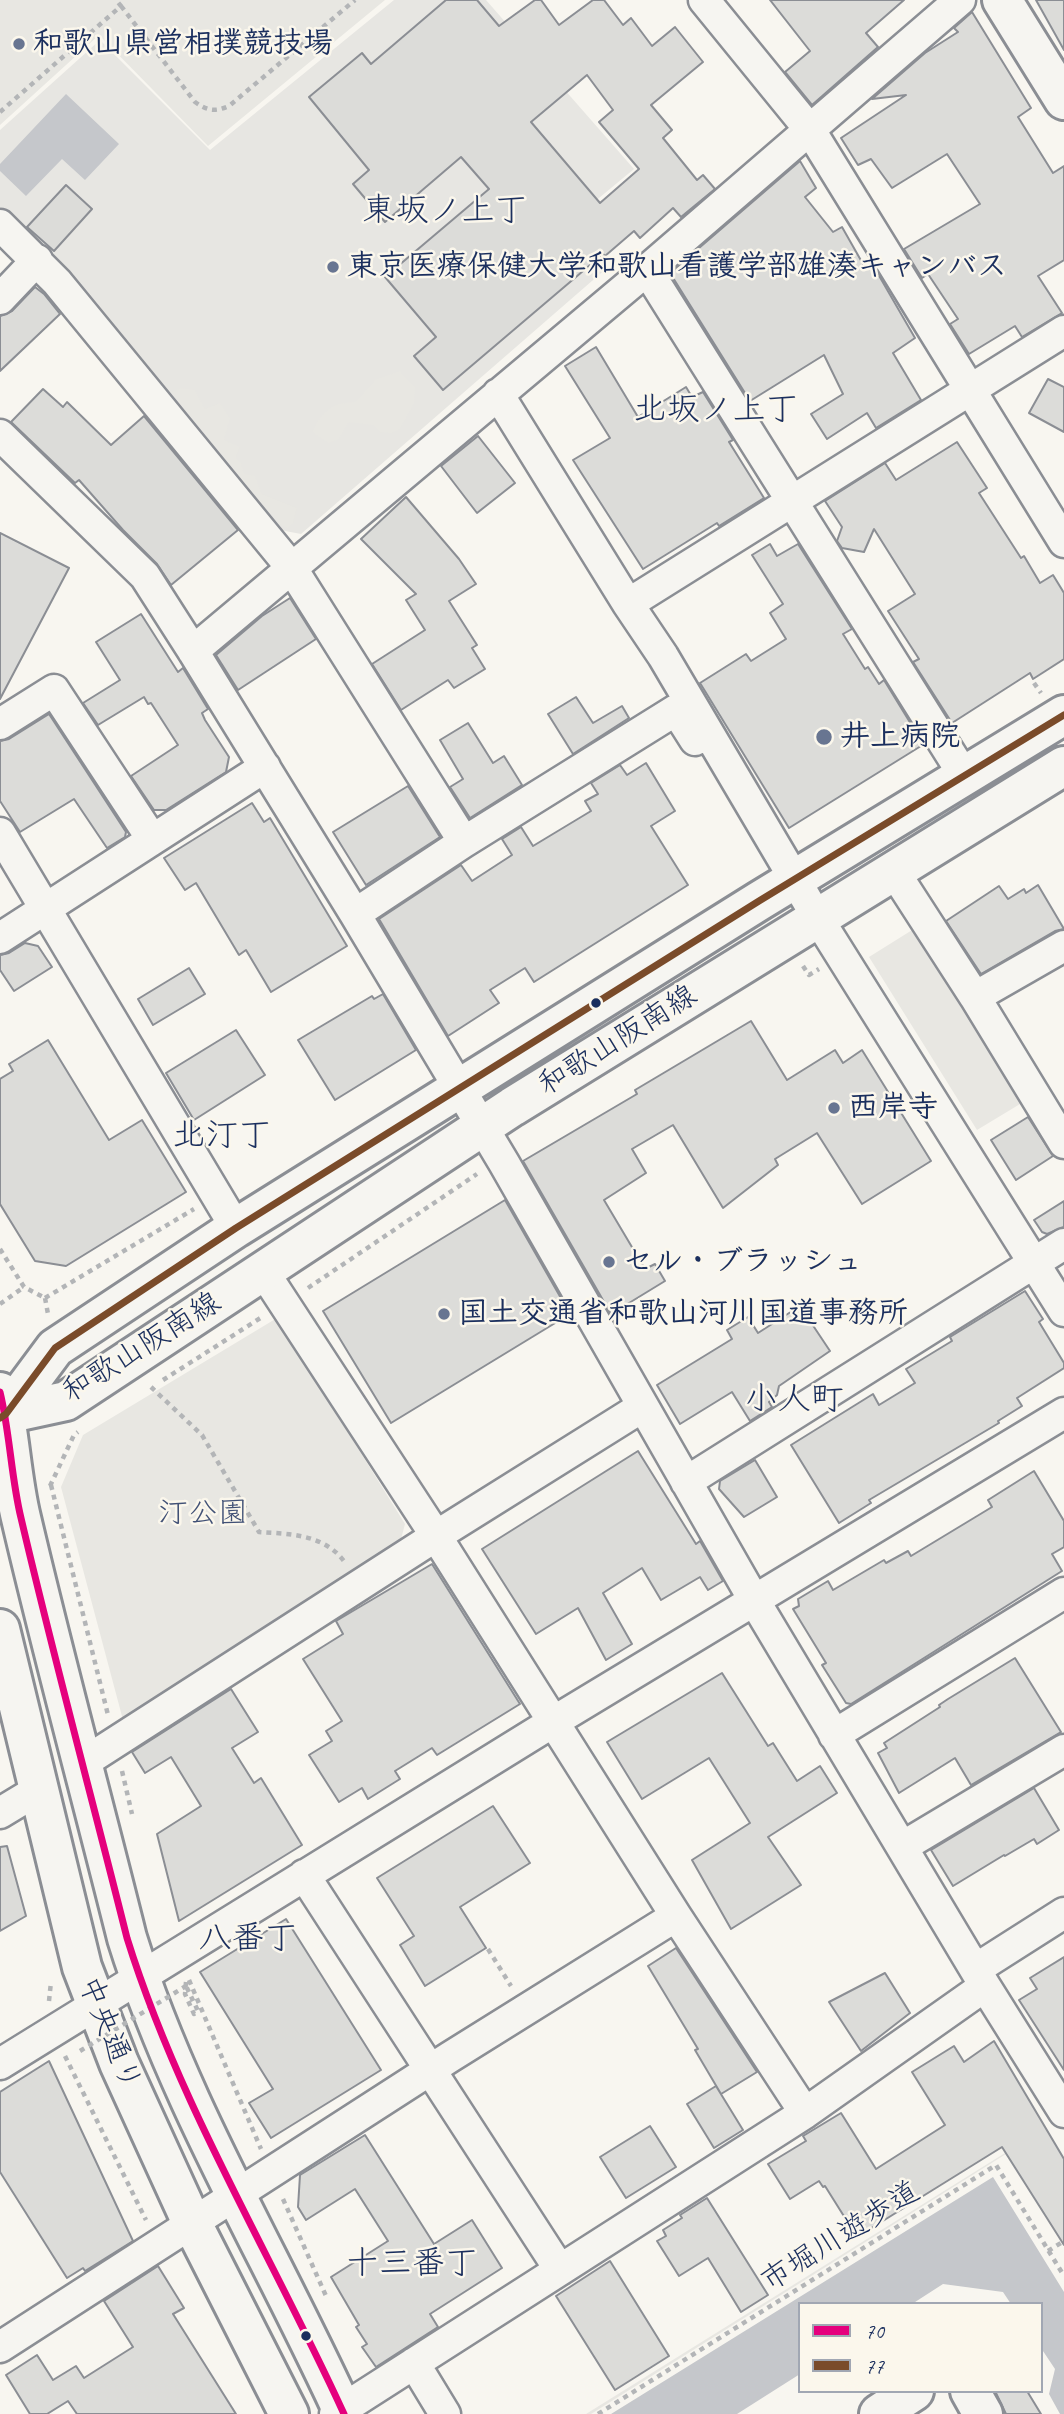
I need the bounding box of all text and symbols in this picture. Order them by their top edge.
place label: 和歌山県営相撲競技場 [33,26,333,62]
marker: 和歌山県営相撲競技場 [11,36,27,52]
district label: 東坂ノ上丁 [363,191,527,231]
place label: 東京医療保健大学和歌山看護学部雄湊キャンバス [347,249,1007,285]
marker: 東京医療保健大学和歌山看護学部雄湊キャンバス [325,259,341,275]
district label: 北坂ノ上丁 [634,390,798,430]
place label: 井上病院 [840,719,960,755]
marker: 井上病院 [814,727,834,747]
street label: 和歌山阪南線 [532,978,704,1104]
unlabelled marker [589,996,603,1010]
place label: 西岸寺 [848,1090,938,1126]
marker: 西岸寺 [826,1100,842,1116]
district label: 北汀丁 [173,1116,271,1156]
place label: セル・ブラッシュ [623,1244,863,1280]
marker: セル・ブラッシュ [601,1254,617,1270]
street label: 和歌山阪南線 [56,1285,228,1411]
place label: 国土交通省和歌山河川国道事務所 [458,1296,908,1332]
marker: 国土交通省和歌山河川国道事務所 [436,1306,452,1322]
district label: 小人町 [745,1380,843,1420]
park label: 汀公園 [158,1496,248,1532]
district label: 八番丁 [199,1919,297,1959]
street label: 中央通り [70,1972,148,2096]
street label: 市堀川遊歩道 [755,2174,927,2300]
district label: 十三番丁 [346,2244,478,2284]
legend [798,2302,1043,2393]
text: 70 [865,2318,884,2344]
unlabelled marker [299,2329,313,2343]
text: 77 [865,2353,884,2379]

